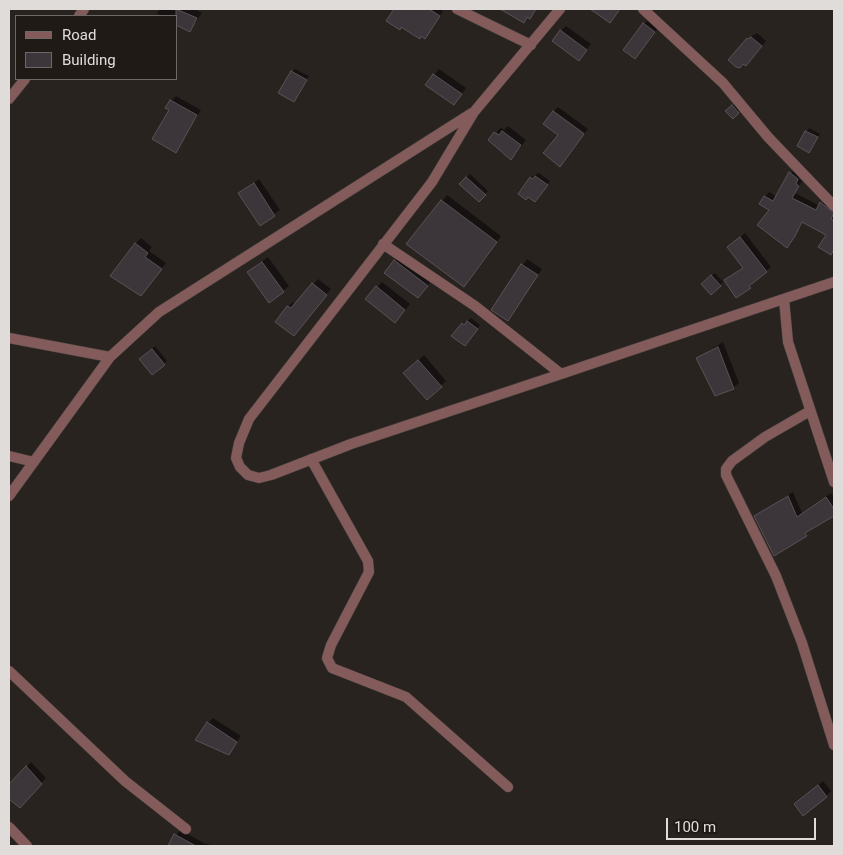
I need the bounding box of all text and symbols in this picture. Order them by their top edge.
legend [15,15,178,80]
text: Road [62,26,96,44]
text: Building [62,51,116,69]
scale bar [668,808,818,840]
text: 100 m [674,818,716,836]

